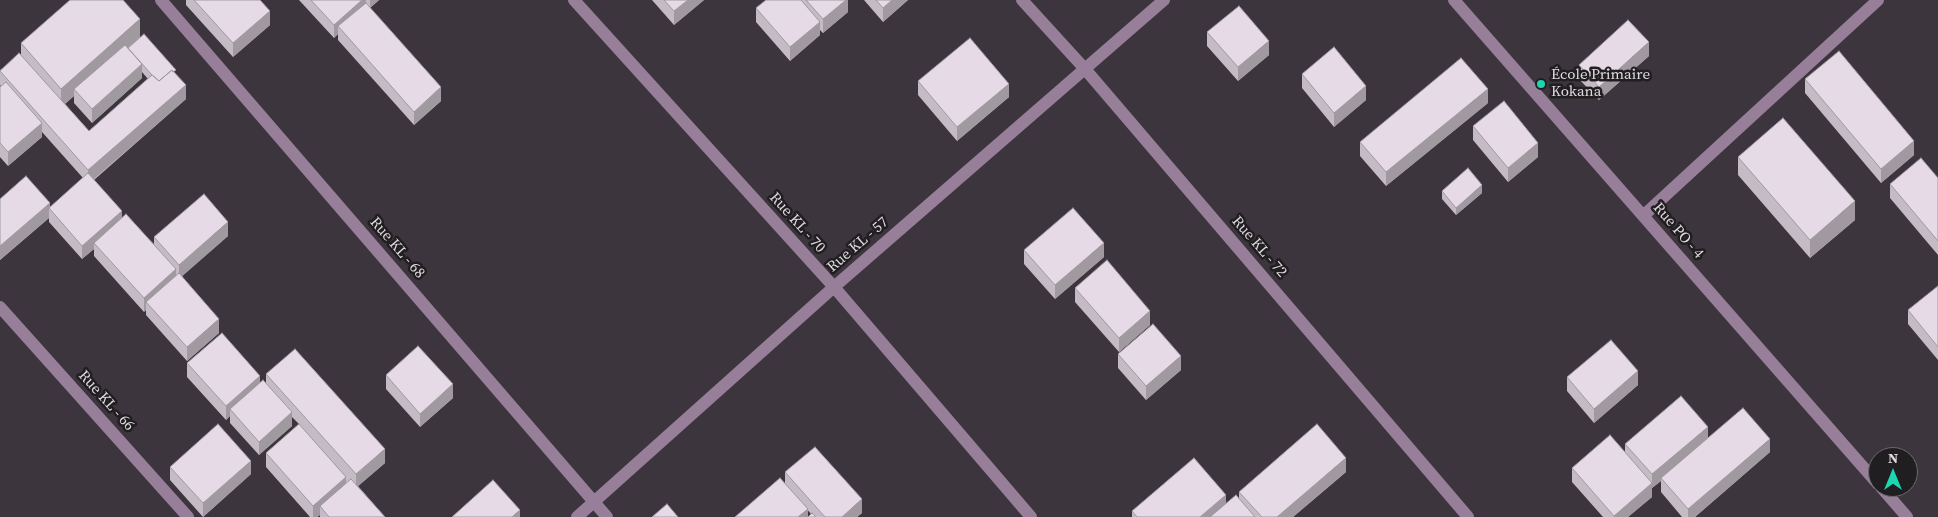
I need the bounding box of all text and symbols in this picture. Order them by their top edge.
place label: École Primaire Kokana [1551,66,1650,101]
marker: École Primaire Kokana [1535,78,1547,90]
street label: Rue KL - 70 [765,189,829,257]
street label: Rue PO - 4 [1649,199,1707,263]
street label: Rue KL - 72 [1228,213,1290,281]
street label: Rue KL - 68 [366,214,428,282]
street label: Rue KL - 57 [824,214,892,276]
street label: Rue KL - 66 [74,367,138,435]
north arrow [1868,447,1918,497]
text: N [1888,448,1898,468]

